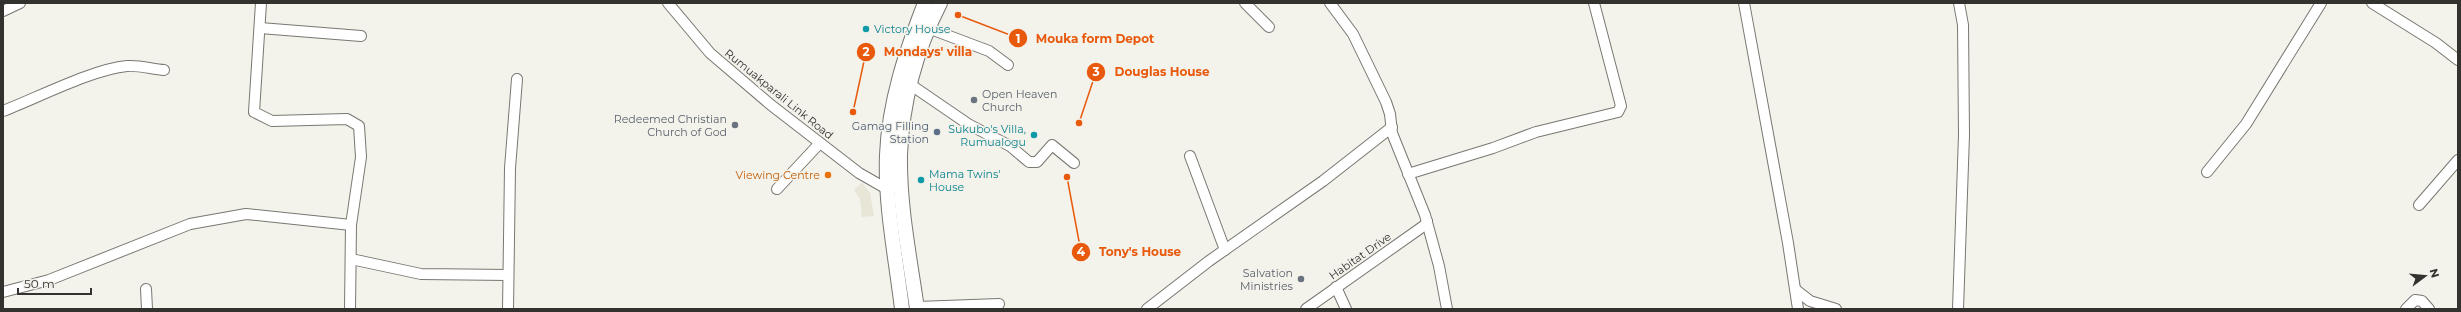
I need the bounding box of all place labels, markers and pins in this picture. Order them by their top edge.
place label: Victory House [874,22,951,36]
marker: Victory House [861,24,871,34]
callout: Mouka form Depot [1008,26,1163,50]
callout: Mondays' villa [856,40,980,64]
callout: Douglas House [1086,60,1217,84]
place label: Open Heaven Church [982,87,1057,114]
marker: Open Heaven Church [969,95,979,105]
place label: Redeemed Christian Church of God [614,112,727,139]
place label: Gamag Filling Station [852,119,929,146]
marker: Redeemed Christian Church of God [730,120,740,130]
place label: Sukubo's Villa, Rumualogu [948,122,1026,149]
marker: Gamag Filling Station [932,127,942,137]
marker: Sukubo's Villa, Rumualogu [1029,130,1039,140]
place label: Mama Twins' House [929,167,1001,194]
place label: Viewing Centre [736,168,820,182]
marker: Viewing Centre [823,170,833,180]
marker: Mama Twins' House [916,175,926,185]
callout: Tony's House [1071,240,1190,264]
place label: Salvation Ministries [1240,266,1294,293]
marker: Salvation Ministries [1296,274,1306,284]

